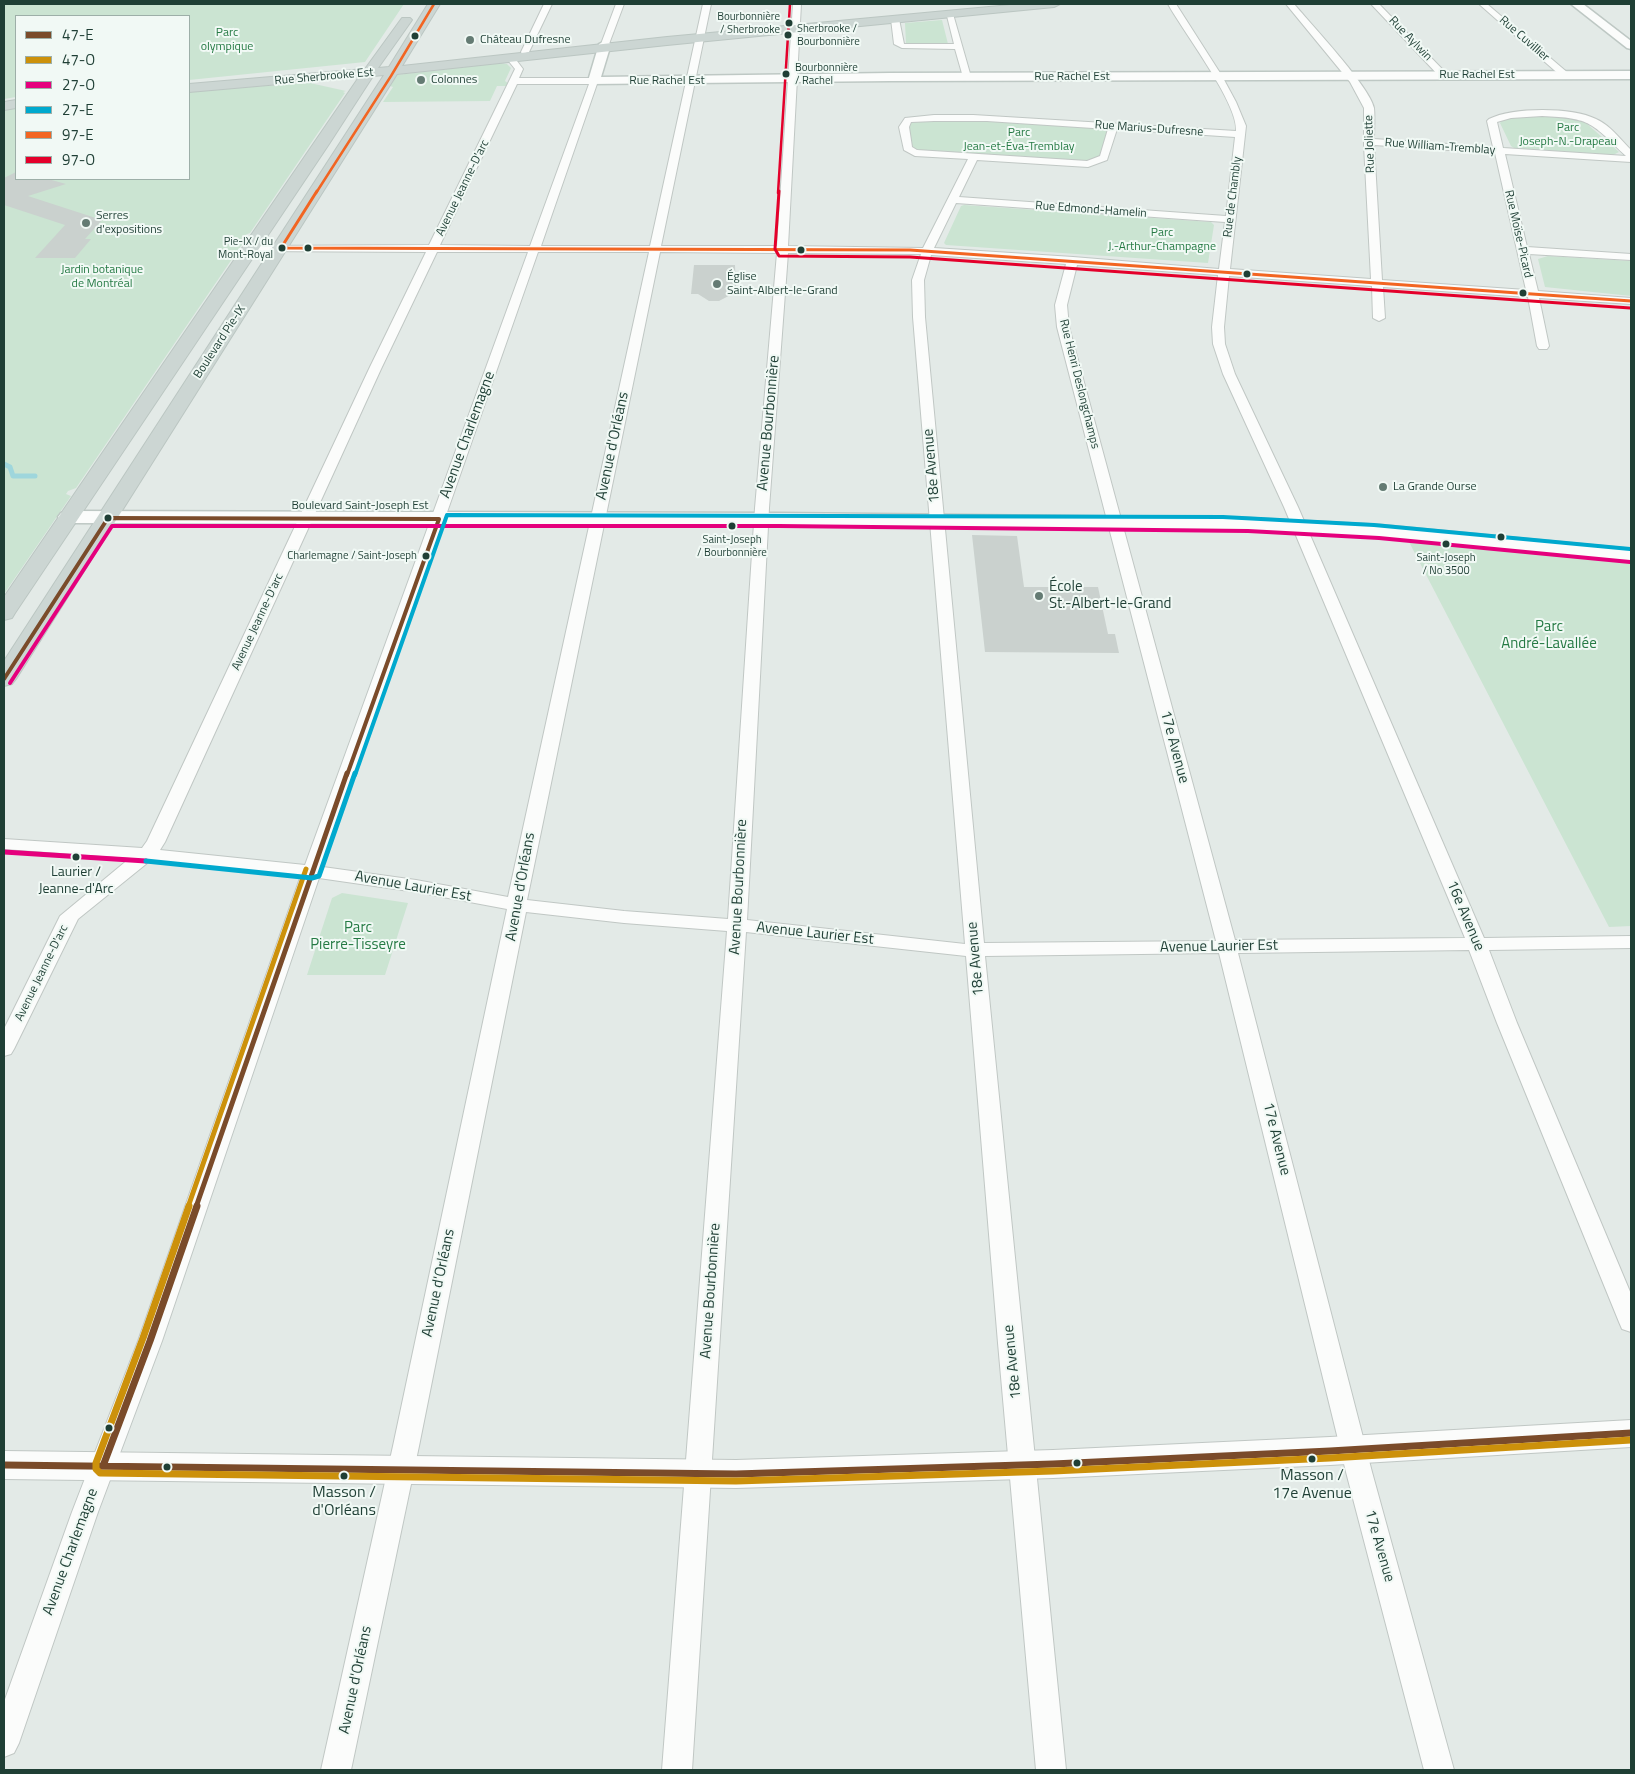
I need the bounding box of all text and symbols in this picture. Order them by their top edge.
place label: Bourbonnière / Sherbrooke [717,10,780,36]
street label: Rue Cuvillier [1496,13,1552,65]
street label: Rue Aylwin [1385,14,1435,64]
legend [15,15,190,180]
marker: Bourbonnière / Sherbrooke [784,18,794,28]
place label: Sherbrooke / Bourbonnière [797,22,860,48]
text: 47-E [62,23,94,46]
park label: Parc olympique [201,26,253,54]
marker: Sherbrooke / Bourbonnière [783,30,793,40]
unlabelled marker [410,31,420,41]
place label: Château Dufresne [480,33,571,47]
marker: Château Dufresne [464,34,476,46]
text: 47-O [62,48,95,71]
place label: Bourbonnière / Rachel [795,61,858,87]
street label: Rue Sherbrooke Est [274,65,374,89]
street label: Rue Rachel Est [1439,68,1515,82]
marker: Bourbonnière / Rachel [781,69,791,79]
street label: Rue Rachel Est [1034,70,1110,84]
text: 27-O [62,73,95,96]
place label: Colonnes [431,73,477,87]
marker: Colonnes [415,74,427,86]
street label: Rue Rachel Est [629,74,705,88]
text: 27-E [62,98,94,121]
street label: Rue Joliette [1362,115,1378,173]
street label: Rue Marius-Dufresne [1094,118,1204,140]
park label: Parc Joseph-N.-Drapeau [1519,121,1617,149]
text: 97-E [62,123,94,146]
park label: Parc Jean-et-Éva-Tremblay [963,126,1075,154]
street label: Rue William-Tremblay [1384,136,1496,158]
street label: Avenue Jeanne-D'arc [433,137,493,239]
text: 97-O [62,148,95,171]
street label: Rue de Chambly [1221,156,1245,238]
street label: Rue Moïse-Picard [1501,189,1535,279]
street label: Rue Edmond-Hamelin [1035,199,1147,221]
place label: Serres d'expositions [96,209,162,237]
marker: Serres d'expositions [80,217,92,229]
park label: Parc J.-Arthur-Champagne [1108,226,1216,254]
place label: Pie-IX / du Mont-Royal [218,235,273,261]
marker: Pie-IX / du Mont-Royal [277,243,287,253]
unlabelled marker [303,243,313,253]
unlabelled marker [796,245,806,255]
park label: Jardin botanique de Montréal [61,263,143,291]
unlabelled marker [1242,269,1252,279]
place label: Église Saint-Albert-le-Grand [727,270,838,298]
marker: Église Saint-Albert-le-Grand [711,278,723,290]
unlabelled marker [1518,288,1528,298]
street label: Boulevard Pie-IX [191,303,249,381]
street label: Rue Henri Deslongchamps [1056,318,1102,450]
street label: Avenue Bourbonnière [754,355,784,491]
street label: Avenue Charlemagne [437,369,499,501]
street label: Avenue d'Orléans [593,390,633,502]
street label: 18e Avenue [920,428,944,504]
place label: La Grande Ourse [1393,480,1477,494]
marker: La Grande Ourse [1377,481,1389,493]
street label: Boulevard Saint-Joseph Est [291,499,429,513]
unlabelled marker [103,513,113,523]
marker: Saint-Joseph / Bourbonnière [727,521,737,531]
unlabelled marker [1496,532,1506,542]
place label: Saint-Joseph / Bourbonnière [697,533,767,559]
marker: Saint-Joseph / No 3500 [1441,539,1451,549]
place label: Charlemagne / Saint-Joseph [287,549,417,563]
marker: Charlemagne / Saint-Joseph [421,551,431,561]
place label: Saint-Joseph / No 3500 [1416,551,1476,577]
street label: Avenue Jeanne-D'arc [229,571,287,673]
place label: École St.-Albert-le-Grand [1049,578,1172,613]
marker: École St.-Albert-le-Grand [1033,590,1045,602]
park label: Parc André-Lavallée [1501,618,1597,653]
street label: 17e Avenue [1156,709,1192,785]
street label: Avenue Bourbonnière [726,819,752,955]
street label: Avenue d'Orléans [503,831,539,943]
marker: Laurier / Jeanne-d'Arc [71,852,81,862]
place label: Laurier / Jeanne-d'Arc [38,865,114,898]
street label: Avenue Laurier Est [353,868,473,906]
street label: 16e Avenue [1442,878,1488,954]
park label: Parc Pierre-Tisseyre [310,919,406,954]
street label: Avenue Laurier Est [755,919,875,949]
street label: 18e Avenue [964,921,988,997]
street label: Avenue Jeanne-D'arc [12,922,72,1024]
street label: Avenue Laurier Est [1160,937,1278,957]
street label: 17e Avenue [1258,1101,1294,1177]
street label: Avenue Bourbonnière [697,1223,725,1359]
street label: Avenue d'Orléans [419,1227,459,1339]
street label: 18e Avenue [1000,1324,1026,1400]
unlabelled marker [104,1423,114,1433]
marker: Masson / 17e Avenue [1307,1454,1317,1464]
unlabelled marker [1072,1458,1082,1468]
unlabelled marker [162,1462,172,1472]
place label: Masson / 17e Avenue [1272,1466,1352,1504]
marker: Masson / d'Orléans [339,1471,349,1481]
place label: Masson / d'Orléans [312,1483,376,1521]
street label: Avenue Charlemagne [40,1486,102,1618]
street label: 17e Avenue [1360,1508,1398,1584]
street label: Avenue d'Orléans [336,1624,376,1736]

